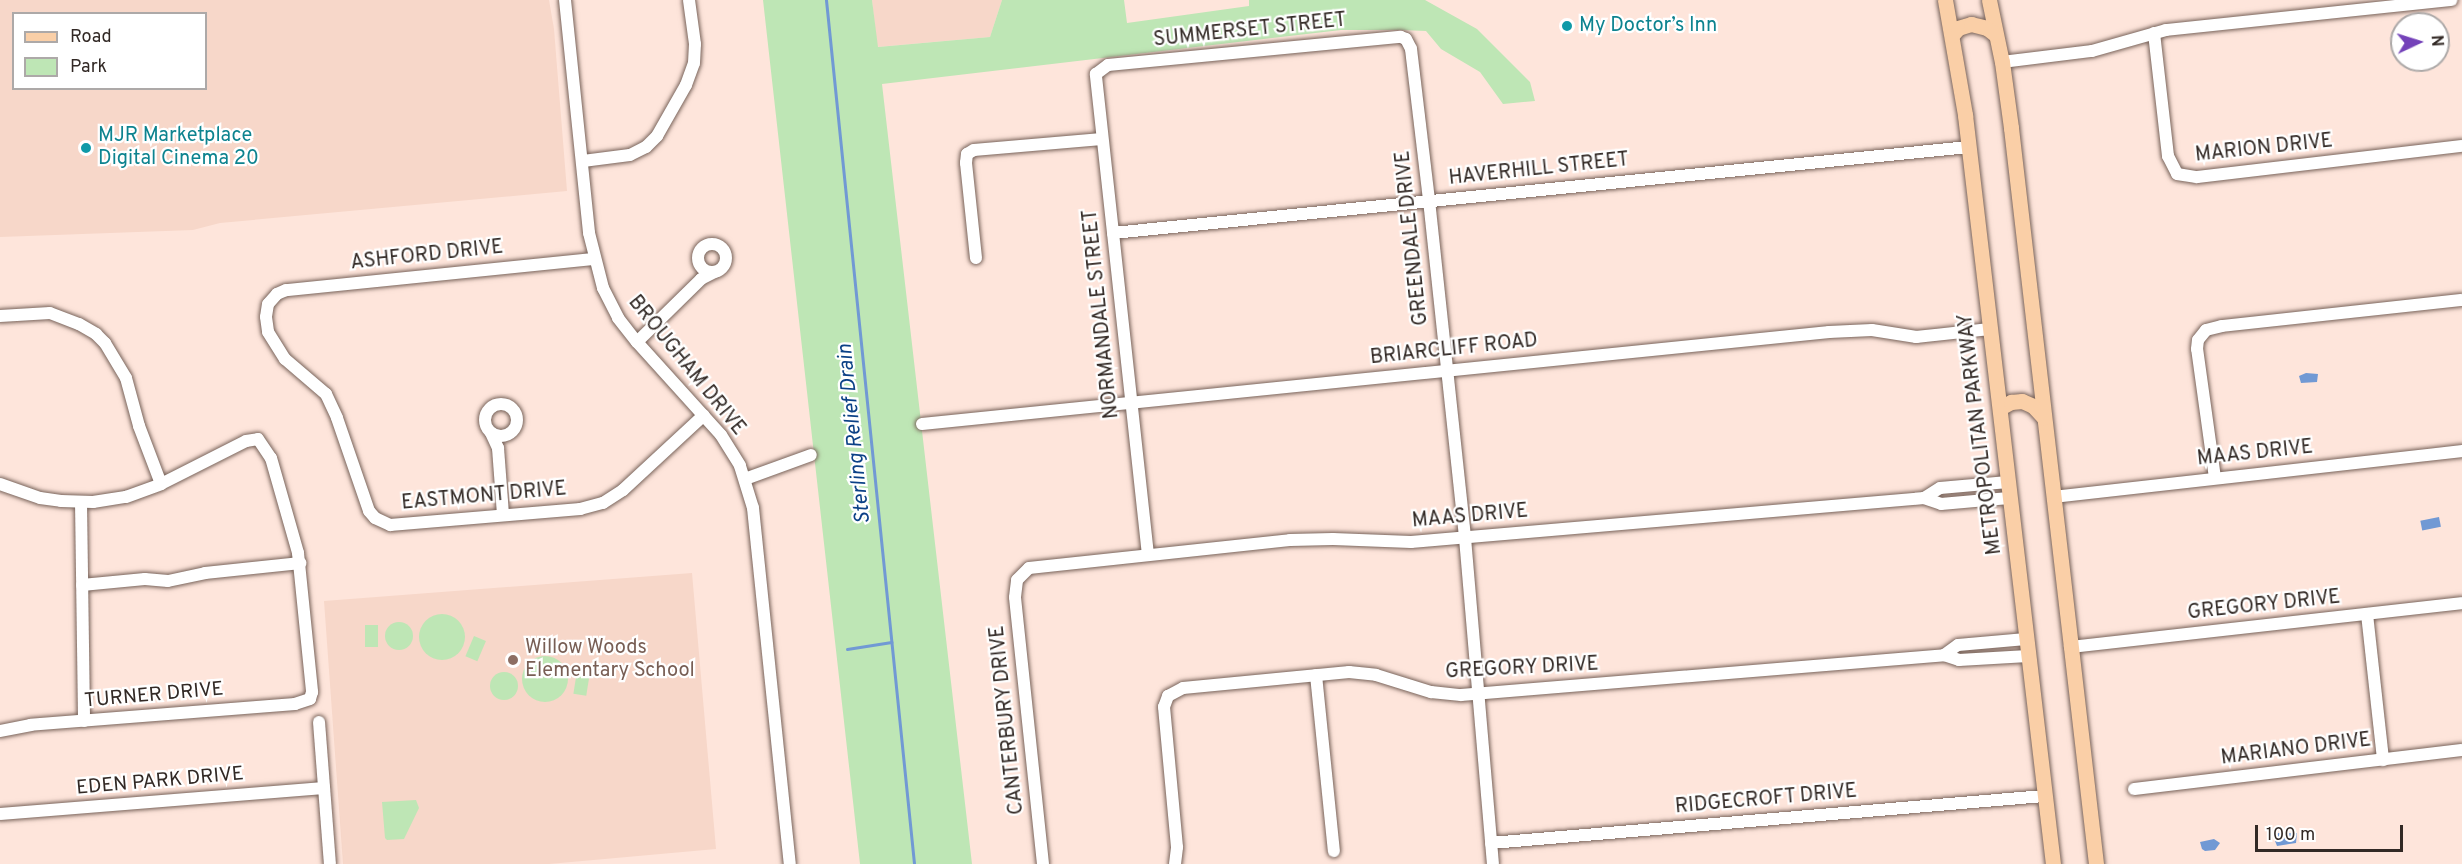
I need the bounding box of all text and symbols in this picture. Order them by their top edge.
street label: SUMMERSET STREET [1152,9,1348,53]
legend [12,12,207,90]
north arrow [2390,12,2450,72]
place label: My Doctor’s Inn [1579,14,1717,38]
marker: My Doctor’s Inn [1560,19,1574,33]
text: Road [70,26,112,49]
text: N [2426,34,2446,47]
text: Park [70,56,107,79]
place label: MJR Marketplace Digital Cinema 20 [98,124,259,171]
street label: MARION DRIVE [2194,130,2334,168]
marker: MJR Marketplace Digital Cinema 20 [79,141,93,155]
street label: GREENDALE DRIVE [1392,149,1434,327]
street label: HAVERHILL STREET [1447,149,1631,191]
street label: NORMANDALE STREET [1079,208,1125,420]
street label: ASHFORD DRIVE [349,236,505,276]
street label: BROUGHAM DRIVE [622,291,750,441]
street label: METROPOLITAN PARKWAY [1954,312,2008,556]
street label: BRIARCLIFF ROAD [1369,329,1539,371]
water label: Sterling Relief Drain [833,343,877,525]
street label: MAAS DRIVE [2196,436,2314,472]
street label: EASTMONT DRIVE [400,478,568,516]
street label: MAAS DRIVE [1411,500,1529,534]
street label: GREGORY DRIVE [2186,586,2342,626]
street label: CANTERBURY DRIVE [986,624,1030,816]
place label: Willow Woods Elementary School [525,636,695,683]
marker: Willow Woods Elementary School [506,653,520,667]
street label: GREGORY DRIVE [1444,653,1600,685]
street label: TURNER DRIVE [83,678,225,714]
street label: MARIANO DRIVE [2220,729,2372,771]
street label: EDEN PARK DRIVE [75,763,245,801]
street label: RIDGECROFT DRIVE [1674,780,1858,820]
scale bar [2258,813,2406,851]
text: 100 m [2266,824,2315,847]

